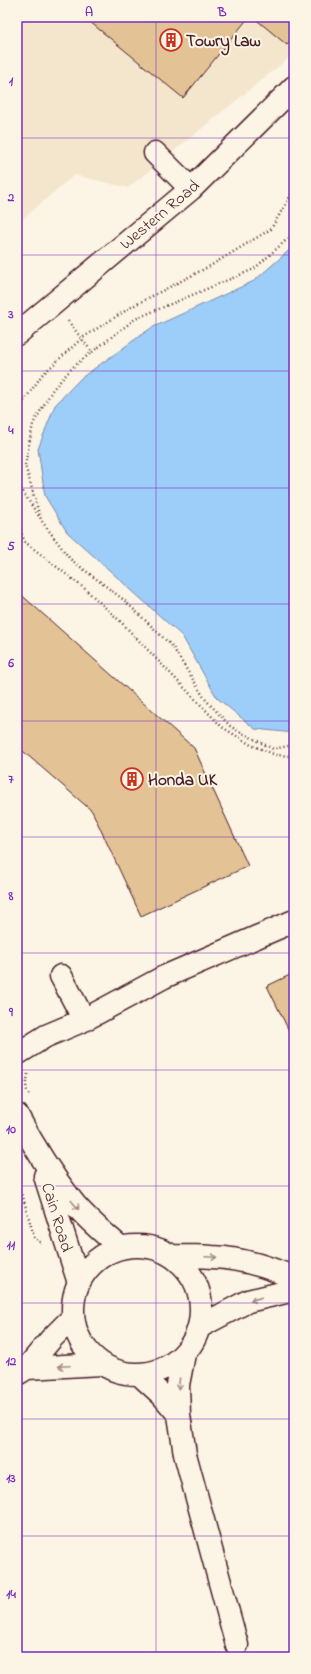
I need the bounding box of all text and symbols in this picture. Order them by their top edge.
text: A [85,3,93,22]
text: B [217,3,227,22]
building icon: Towry Law [158,27,184,53]
place label: Towry Law [186,29,261,56]
text: 1 [9,72,14,91]
street label: Western Road [115,174,206,256]
text: 2 [7,188,15,207]
text: 3 [7,305,14,324]
text: 4 [7,421,14,440]
text: 5 [7,537,15,556]
text: 6 [7,654,14,673]
building icon: Honda UK [119,766,145,792]
place label: Honda UK [148,768,218,793]
text: 7 [8,770,14,789]
text: 8 [8,887,14,906]
text: 9 [8,1003,14,1022]
text: 10 [6,1120,16,1139]
street label: Cain Road [34,1180,79,1256]
one-way arrow [71,1199,80,1210]
text: 11 [7,1236,16,1255]
one-way arrow [204,1253,217,1261]
one-way arrow [250,1296,263,1303]
text: 12 [6,1352,17,1371]
one-way arrow [58,1362,71,1369]
one-way arrow [175,1377,182,1390]
text: 13 [6,1469,16,1488]
text: 14 [6,1585,16,1604]

